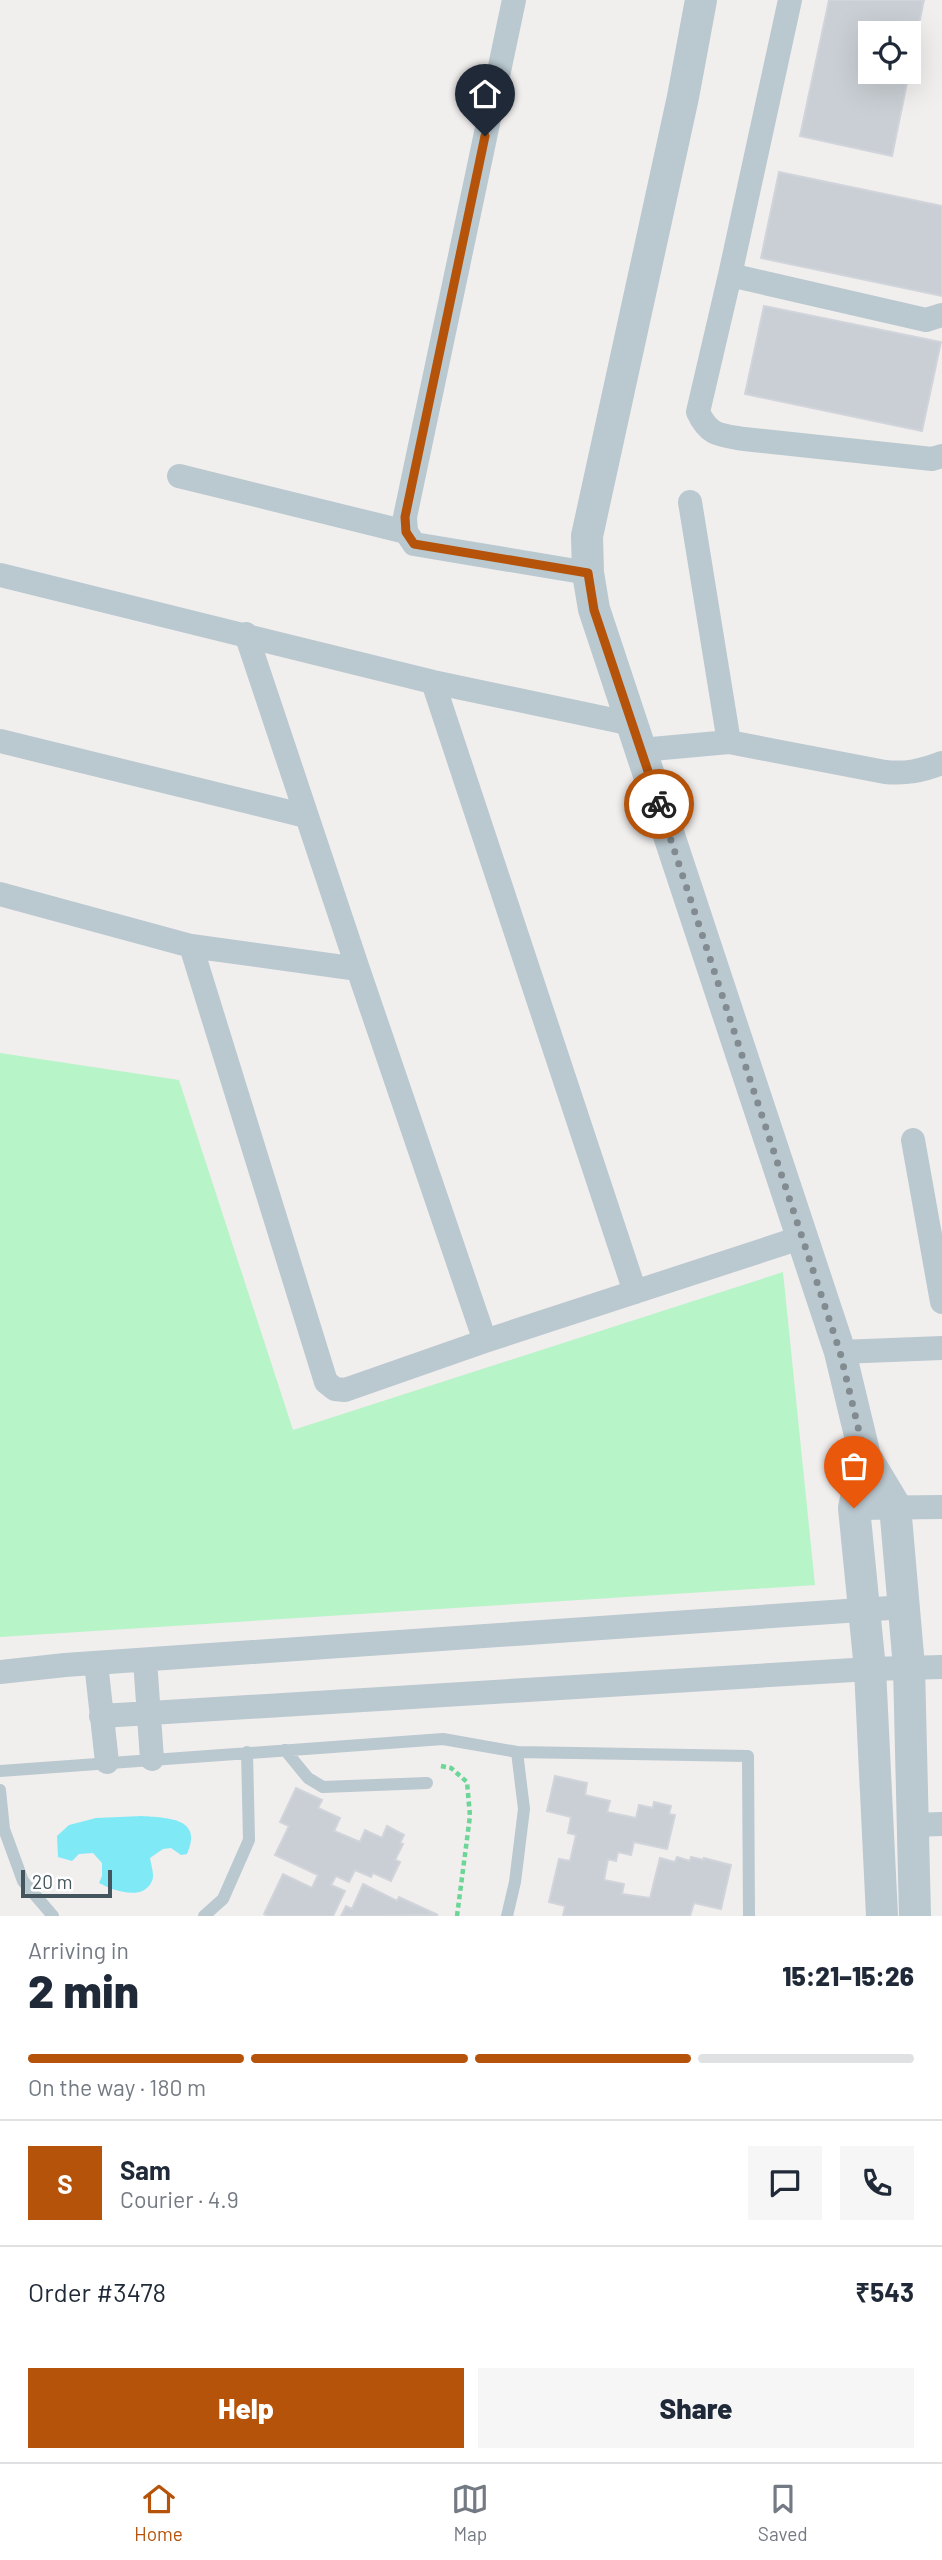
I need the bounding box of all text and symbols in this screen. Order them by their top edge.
map controls [858,21,921,84]
button: locate [858,21,921,84]
pin [455,64,515,136]
icon: home [466,75,504,113]
courier [624,769,694,839]
icon: bike [640,785,678,823]
pin [824,1436,884,1508]
icon: bag [835,1447,873,1485]
scale bar [21,1867,112,1899]
text: 20 m [32,1870,72,1893]
text: Arriving in [28,1936,129,1964]
text: 15:21–15:26 [782,1960,914,1991]
text: 2 min [28,1962,139,2017]
text: On the way · 180 m [28,2073,206,2101]
button: chat [748,2146,822,2220]
button: phone [840,2146,914,2220]
text: Sam [120,2154,171,2185]
text: S [57,2168,73,2199]
text: Courier · 4.9 [120,2185,239,2213]
text: Order #3478 [28,2276,166,2307]
text: ₹543 [855,2276,914,2307]
button: Help [28,2368,464,2448]
button: Share [478,2368,914,2448]
tab: Home [134,2480,183,2545]
tab: Map [451,2480,489,2545]
tab: Saved [758,2480,808,2545]

